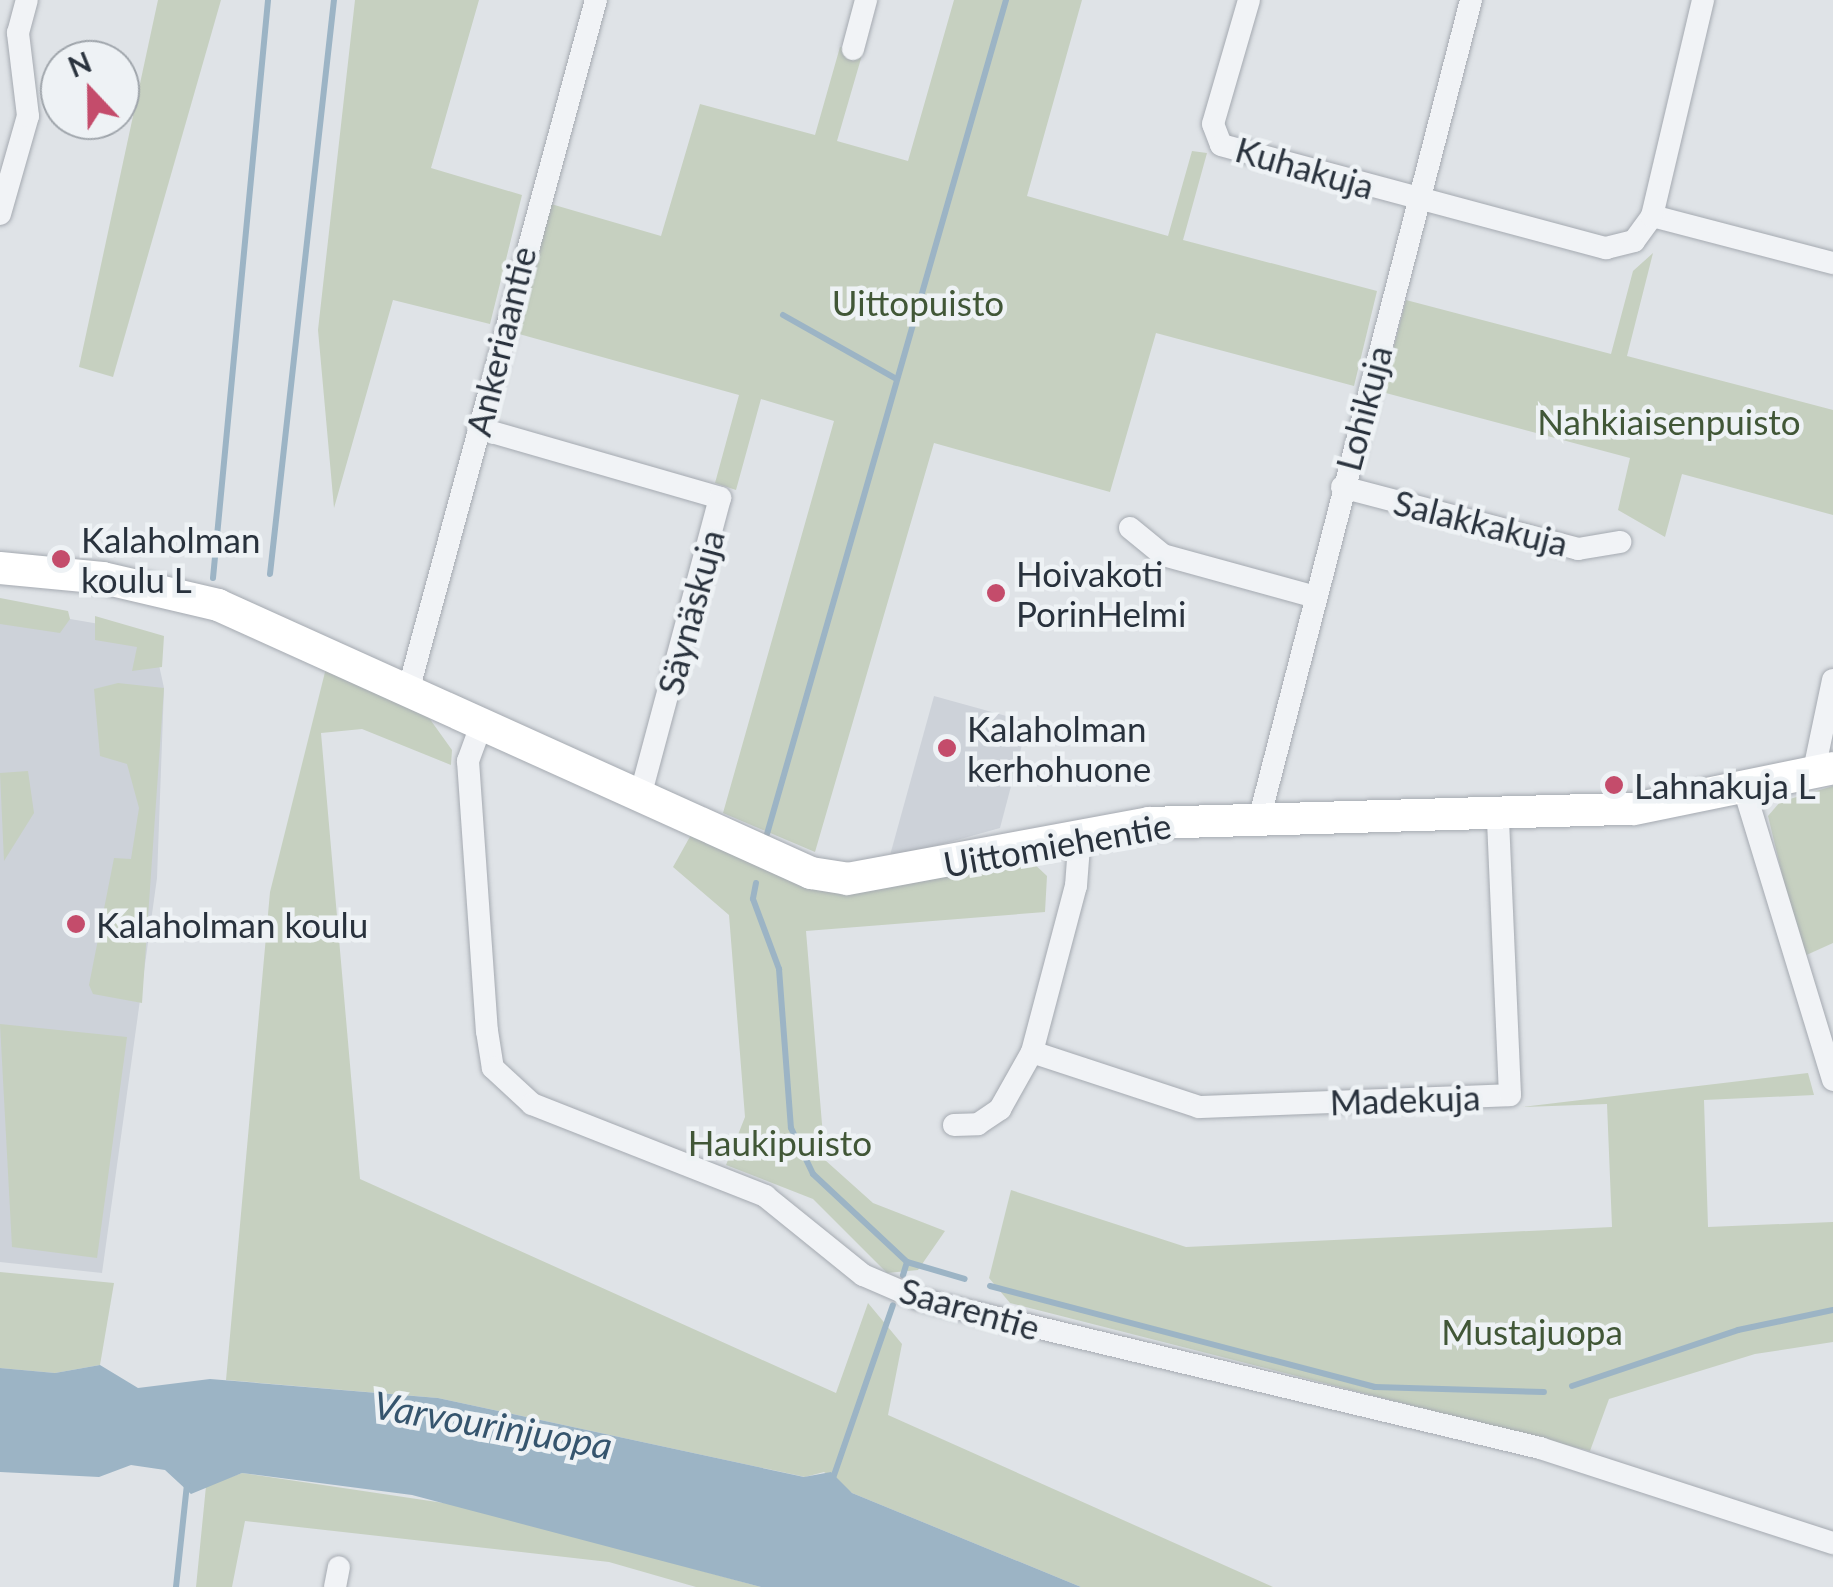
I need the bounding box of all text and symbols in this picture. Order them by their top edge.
north arrow [40,40,140,140]
text: N [63,44,96,84]
street label: Kuhakuja [1231,127,1379,207]
street label: Ankeriaantie [456,242,544,440]
park label: Uittopuisto [832,281,1004,323]
street label: Lohikuja [1326,341,1400,475]
park label: Nahkiaisenpuisto [1537,400,1801,442]
street label: Salakkakuja [1390,480,1572,564]
place label: Kalaholman koulu L [81,518,260,600]
street label: Säynäskuja [648,525,732,699]
marker: Kalaholman koulu L [50,548,72,570]
place label: Hoivakoti PorinHelmi [1016,552,1186,634]
marker: Hoivakoti PorinHelmi [985,582,1007,604]
place label: Kalaholman kerhohuone [967,707,1151,789]
marker: Kalaholman kerhohuone [936,737,958,759]
place label: Lahnakuja L [1634,764,1816,806]
marker: Lahnakuja L [1603,774,1625,796]
street label: Uittomiehentie [940,803,1174,885]
place label: Kalaholman koulu [96,903,368,945]
marker: Kalaholman koulu [65,913,87,935]
street label: Madekuja [1329,1075,1481,1123]
park label: Haukipuisto [688,1121,872,1163]
street label: Saarentie [895,1268,1045,1348]
park label: Mustajuopa [1441,1310,1623,1352]
water label: Varvourinjuopa [370,1382,616,1468]

